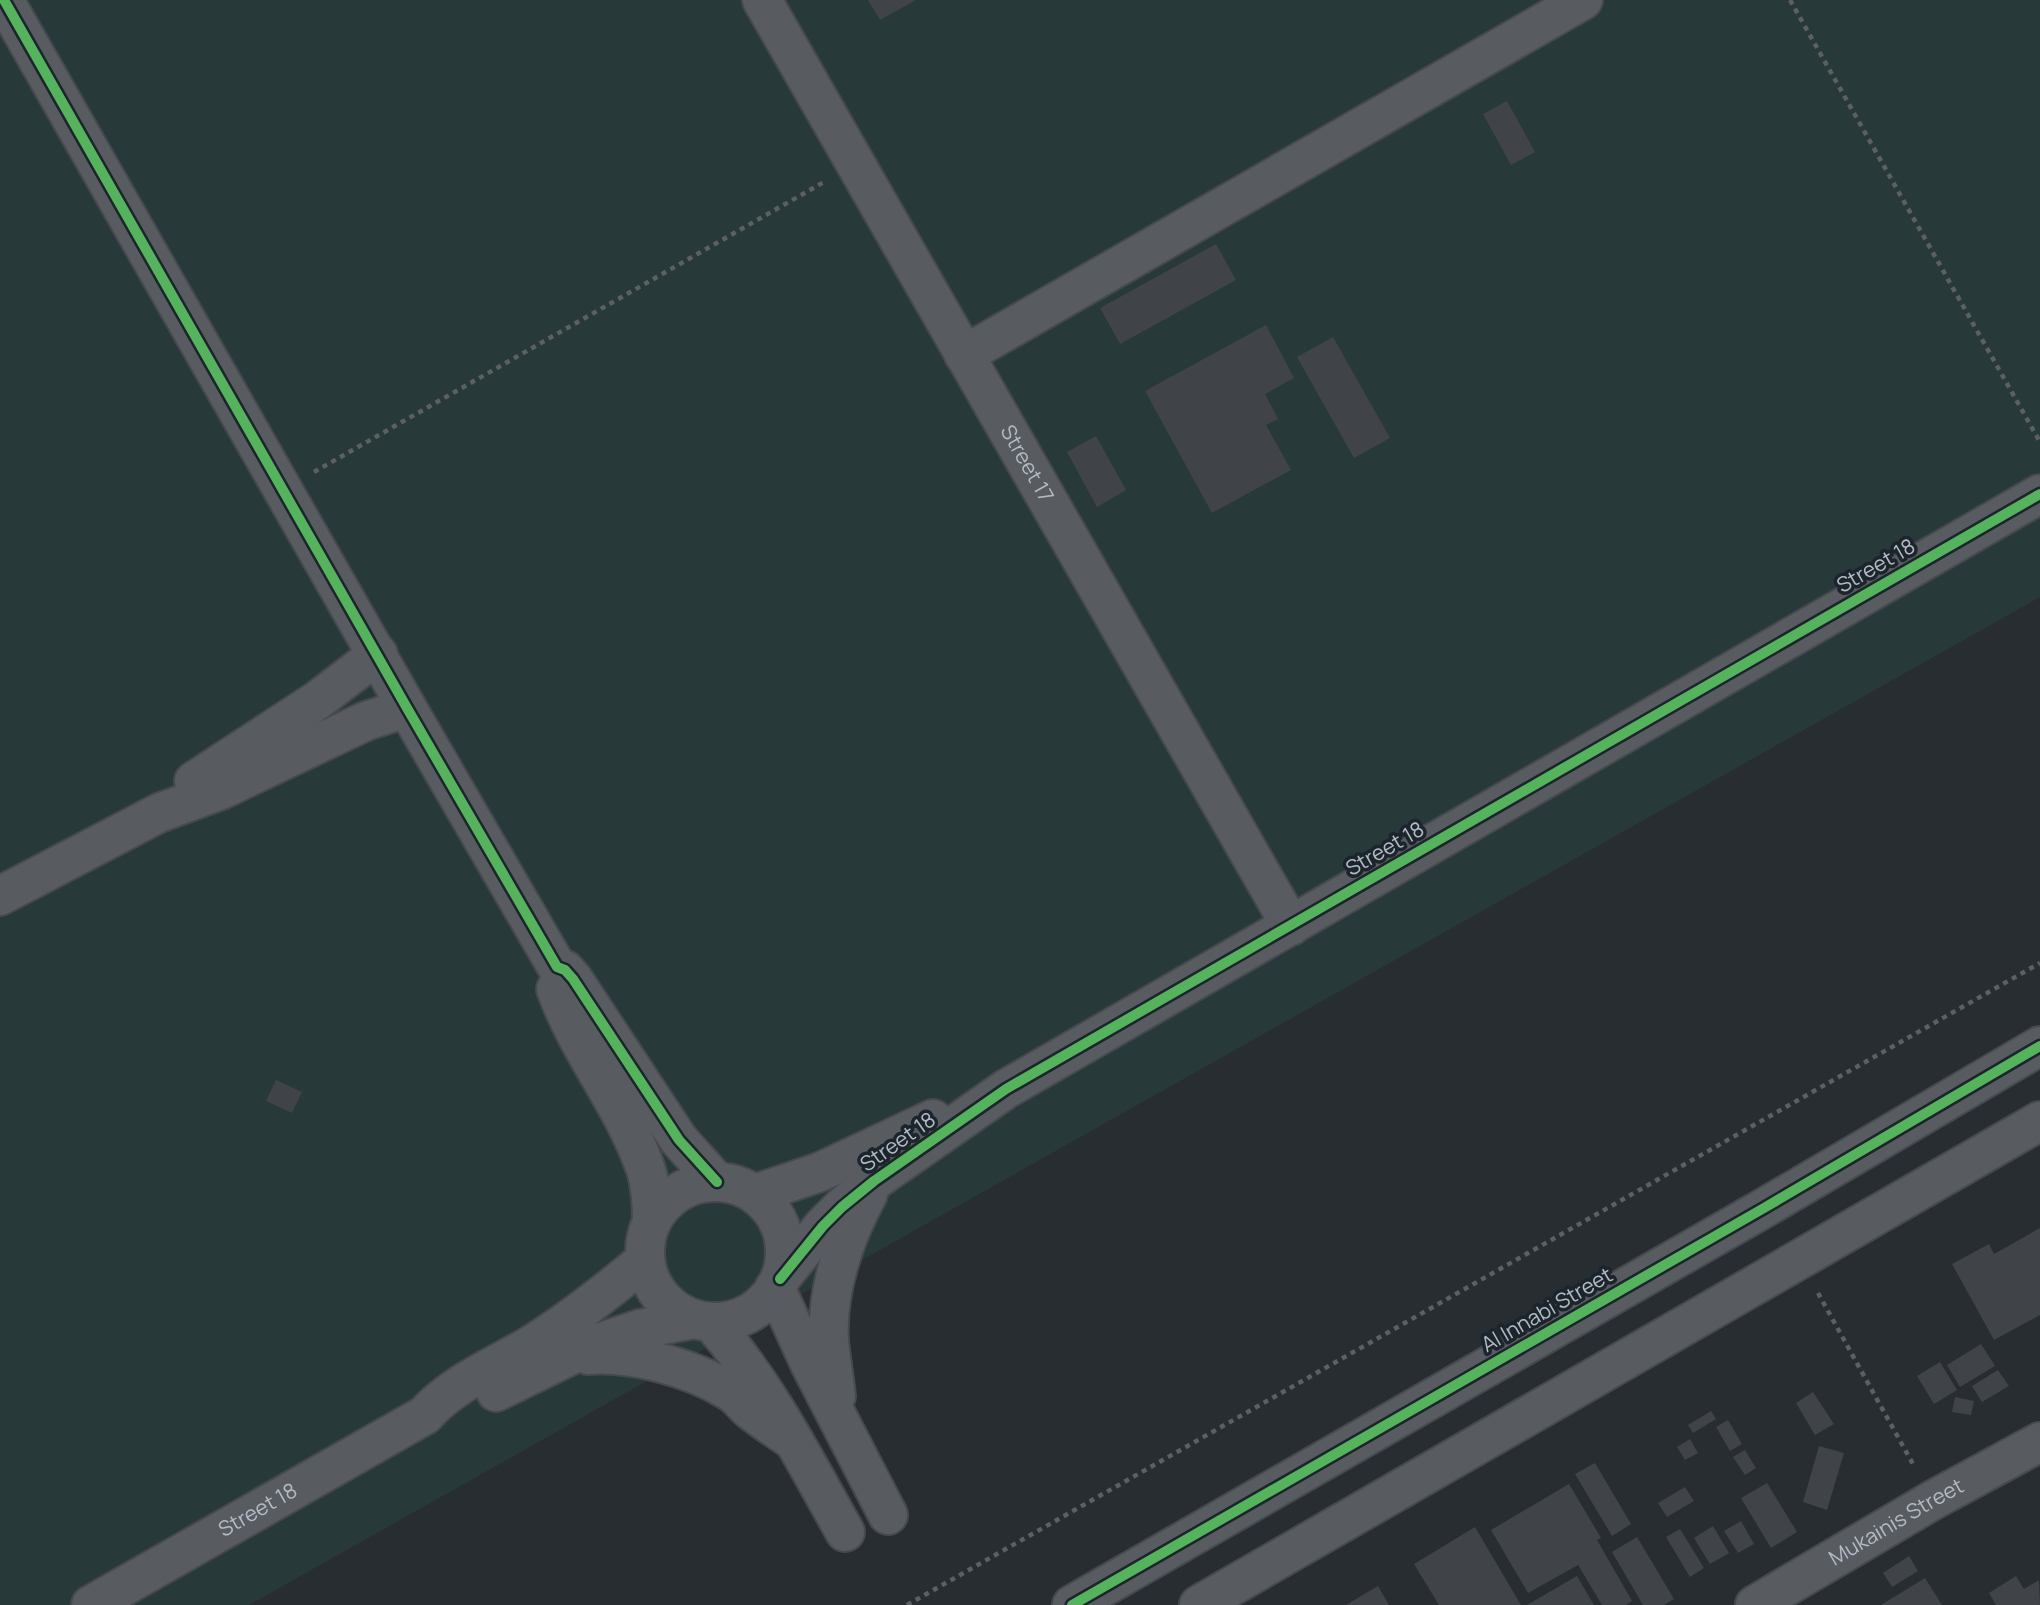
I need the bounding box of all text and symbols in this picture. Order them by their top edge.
street label: Street 17 [995,419,1061,507]
street label: Street 18 [1831,531,1920,599]
street label: Street 18 [1340,814,1429,882]
street label: Street 18 [854,1105,941,1177]
street label: Al Innabi Street [1476,1260,1617,1358]
street label: Mukainis Street [1823,1471,1968,1571]
street label: Street 18 [213,1476,302,1543]

